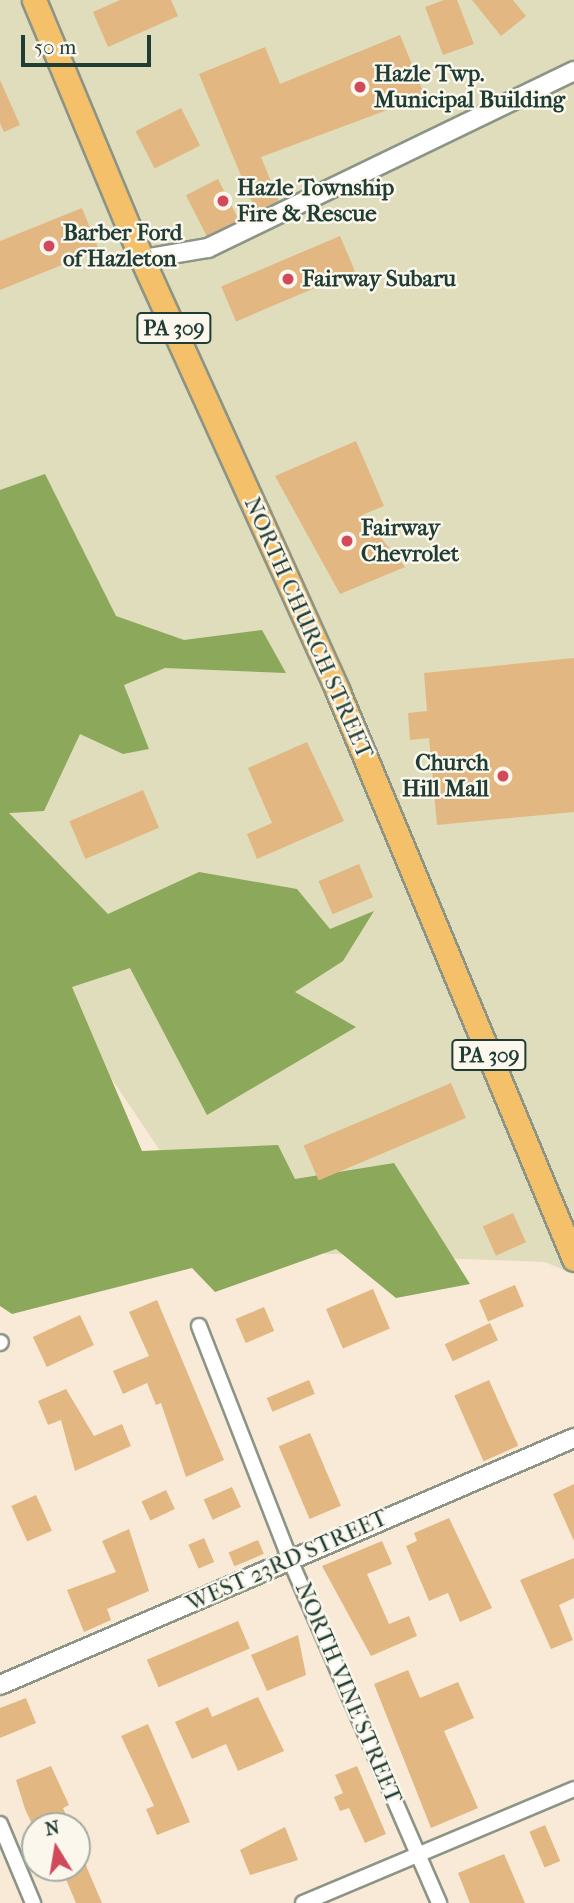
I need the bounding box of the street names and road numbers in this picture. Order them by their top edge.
road number: PA 309 [136,310,212,346]
street label: NORTH CHURCH STREET [238,493,378,763]
road number: PA 309 [450,1038,528,1072]
street label: WEST 23RD STREET [182,1504,392,1618]
street label: NORTH VINE STREET [289,1578,407,1808]

